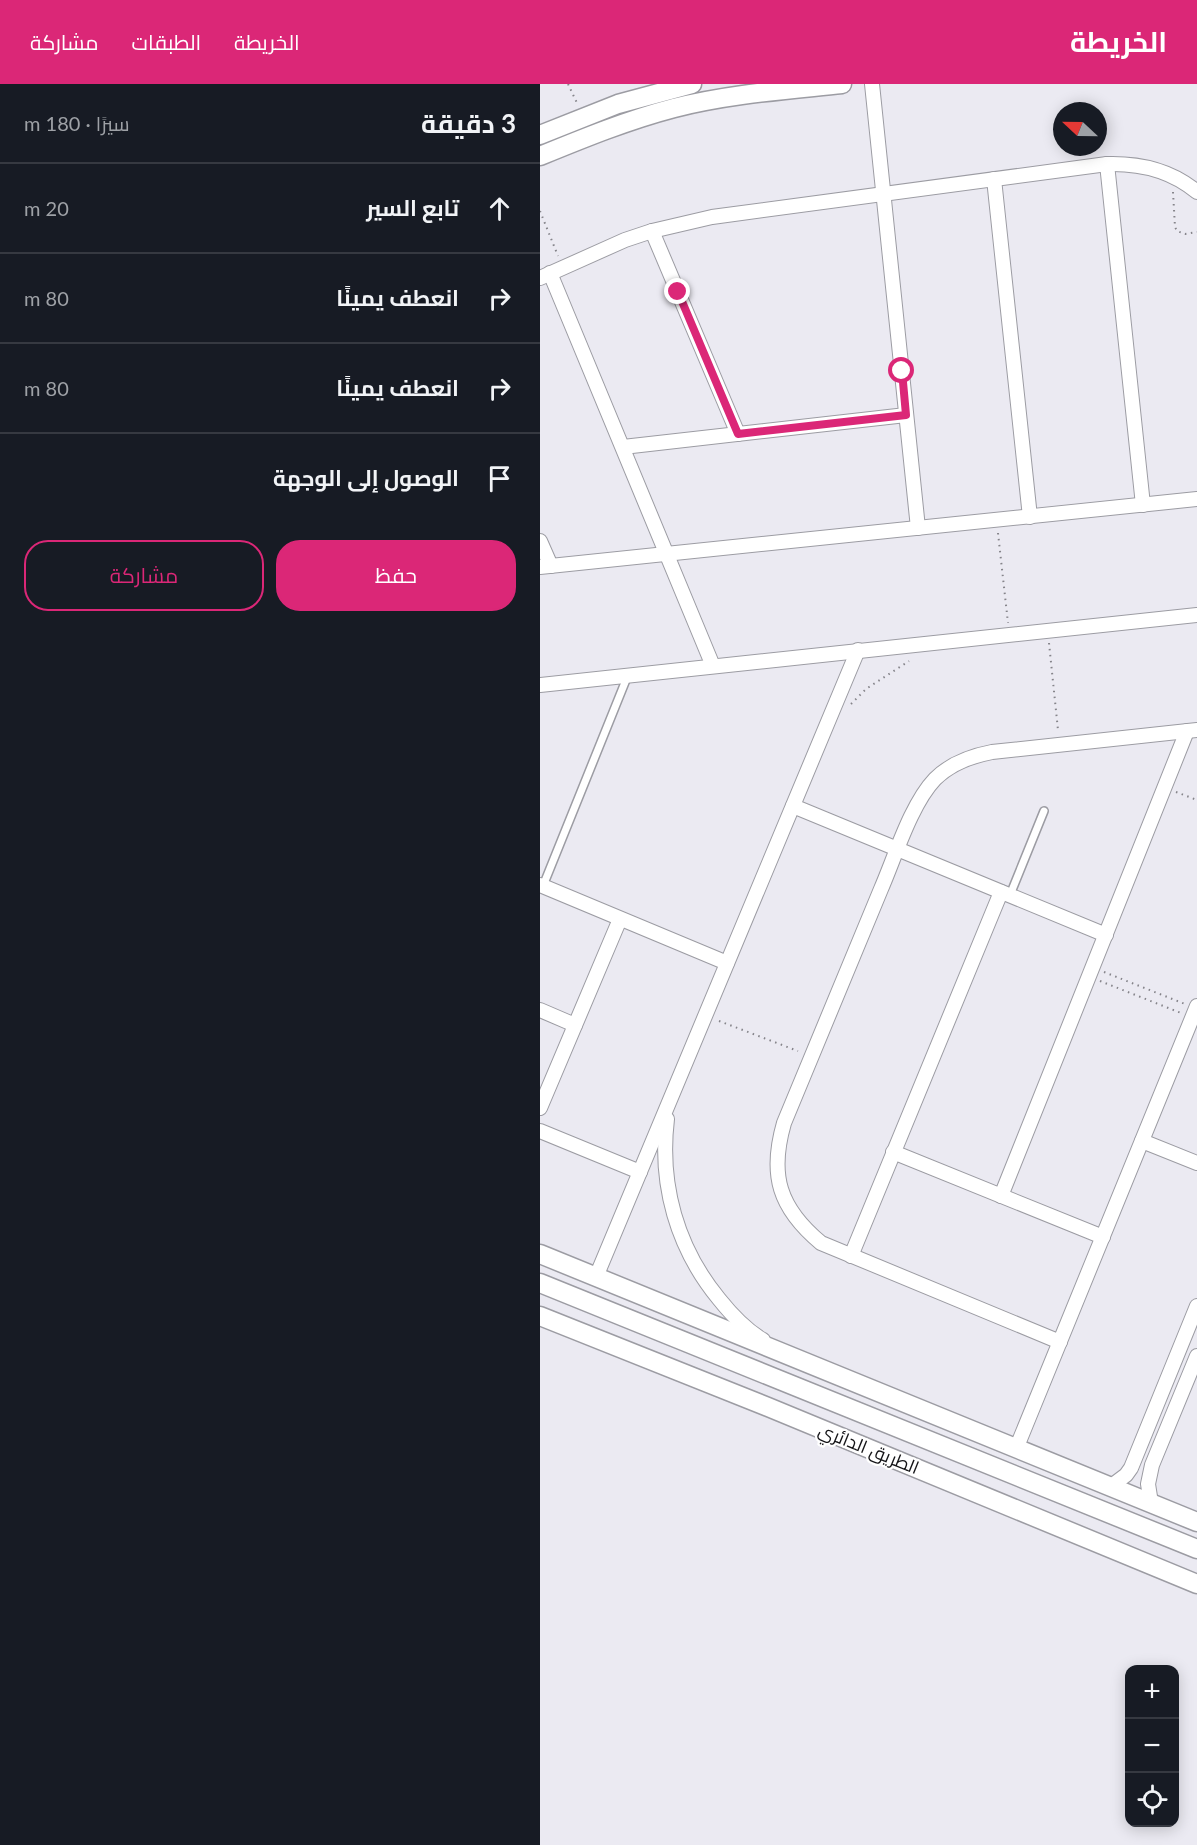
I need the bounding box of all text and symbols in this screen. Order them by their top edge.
text: الخريطة [1070,24,1167,58]
text: مشاركة [30,29,99,54]
text: الطبقات [132,29,201,54]
text: الخريطة [234,29,300,54]
north arrow [1053,102,1107,156]
text: 3 دقيقة [421,107,516,139]
text: سيرًا · 180 m [24,111,130,135]
icon: ahead [483,192,516,225]
text: تابع السير [366,194,459,221]
text: 20 m [24,196,69,220]
route end [664,278,690,304]
icon: right [483,282,516,315]
text: انعطف يمينًا [336,284,459,311]
text: 80 m [24,286,69,310]
route start [888,357,914,383]
icon: right [483,372,516,405]
text: انعطف يمينًا [336,374,459,401]
text: 80 m [24,376,69,400]
icon: arrive [483,462,516,495]
text: الوصول إلى الوجهة [273,464,459,491]
button: مشاركة [24,540,264,611]
button: حفظ [276,540,516,611]
street label: الطريق الدائري [814,1418,922,1482]
map controls [1125,1665,1179,1827]
button: + [1125,1665,1179,1719]
button: − [1125,1719,1179,1773]
button: locate [1125,1773,1179,1827]

